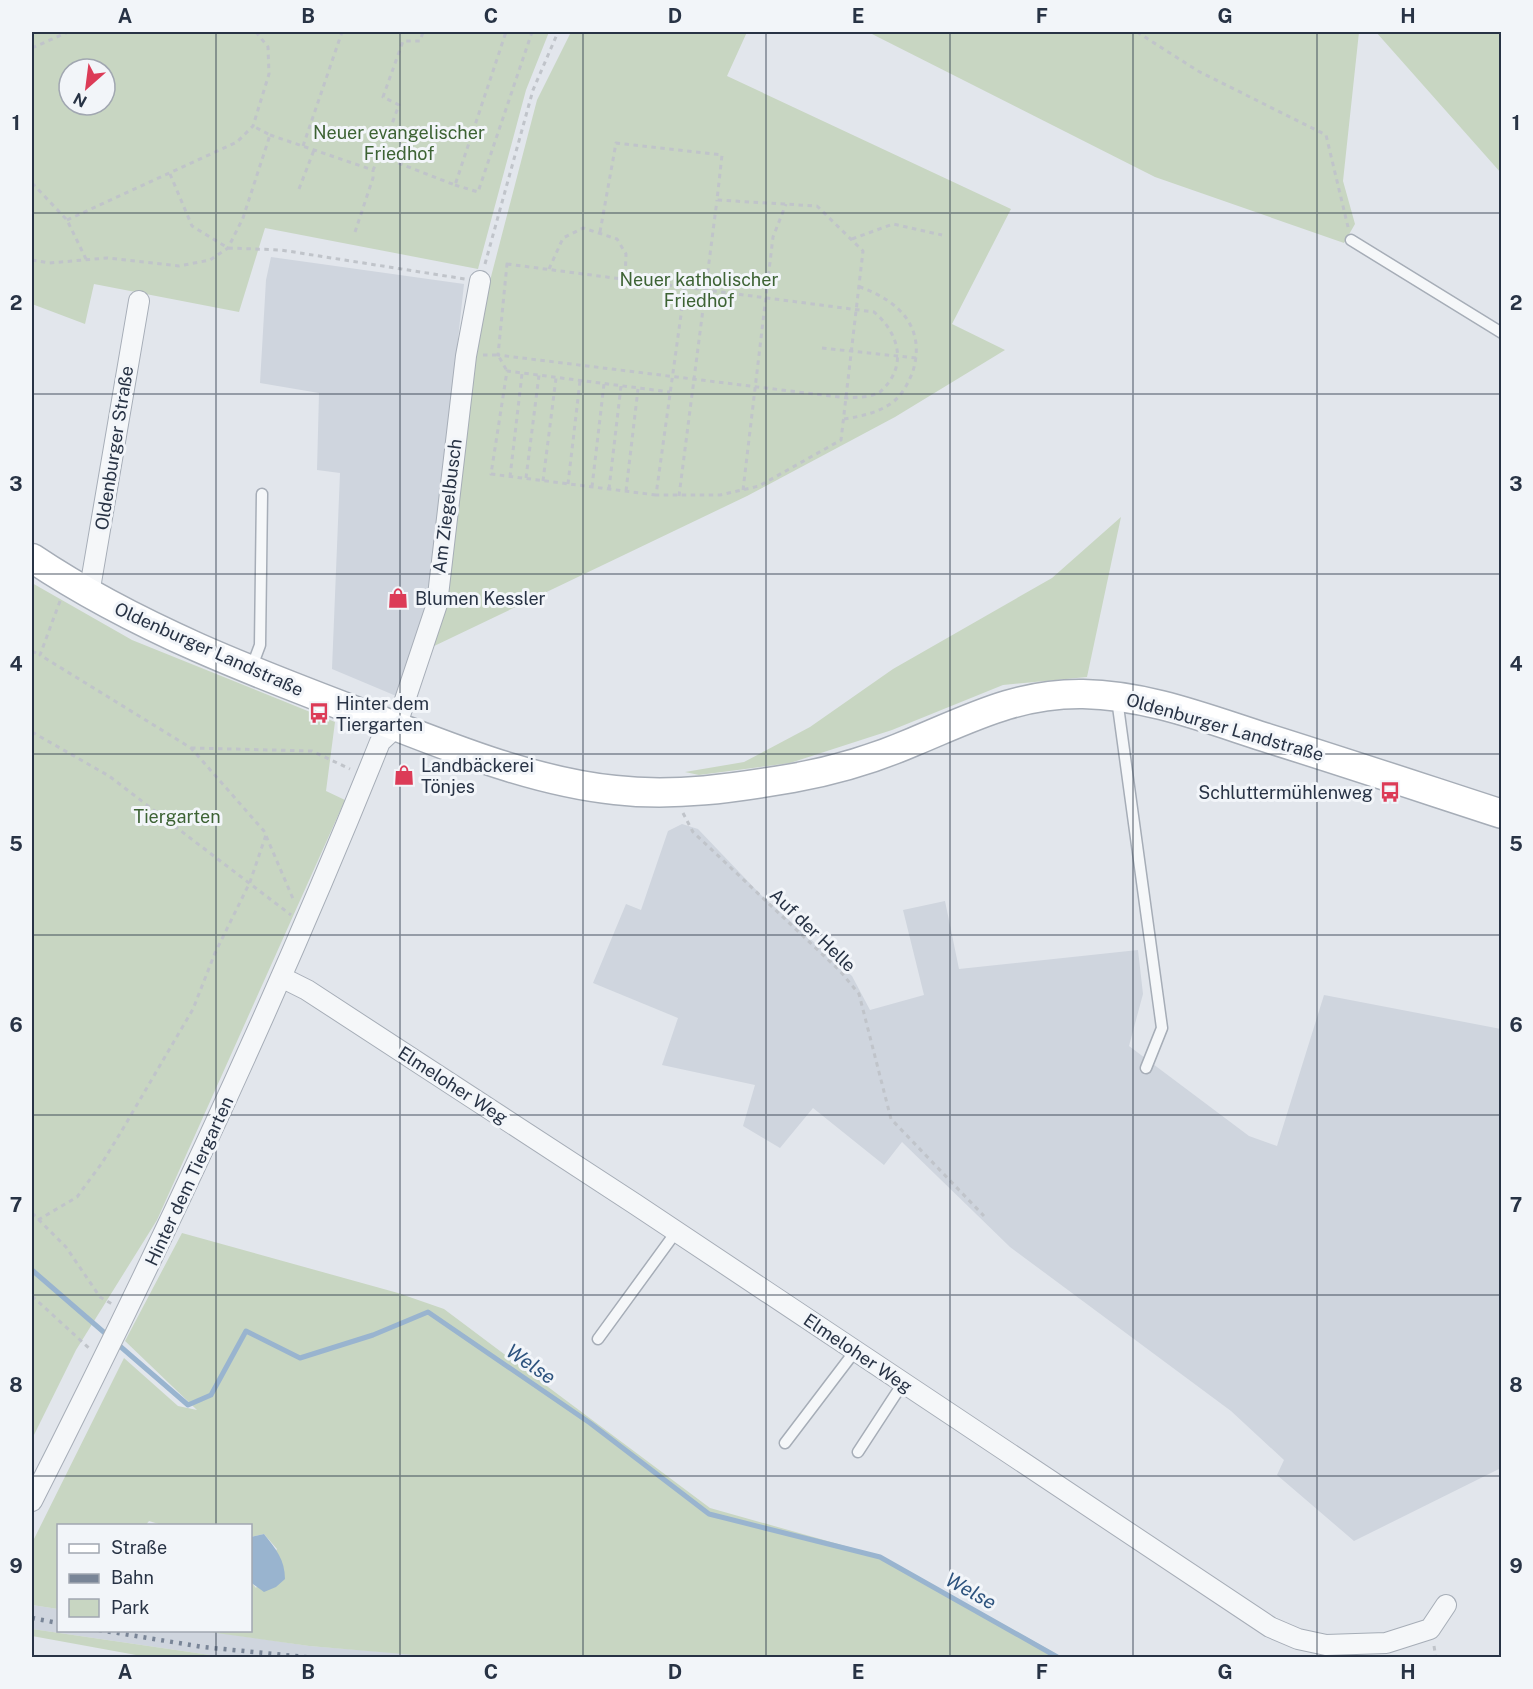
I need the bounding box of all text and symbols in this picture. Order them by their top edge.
text: A [118,4,132,28]
text: B [301,4,315,28]
text: C [484,4,498,28]
text: D [668,4,682,28]
text: E [852,4,864,28]
text: F [1036,4,1048,28]
text: G [1217,4,1233,28]
text: H [1400,4,1416,28]
north arrow [57,57,117,117]
text: N [70,88,90,111]
text: 1 [12,111,20,135]
text: 1 [1512,111,1520,135]
park label: Neuer evangelischer Friedhof [313,122,485,164]
park label: Neuer katholischer Friedhof [620,269,778,311]
text: 2 [10,291,22,315]
text: 2 [1510,291,1522,315]
street label: Oldenburger Straße [91,364,137,532]
street label: Am Ziegelbusch [428,438,466,574]
text: 3 [9,472,23,496]
text: 3 [1509,472,1523,496]
shop icon: Blumen Kessler [386,586,410,610]
place label: Blumen Kessler [415,588,546,609]
street label: Oldenburger Landstraße [111,598,307,700]
text: 4 [9,652,23,676]
text: 4 [1509,652,1523,676]
street label: Oldenburger Landstraße [1124,689,1326,765]
place label: Hinter dem Tiergarten [336,693,429,735]
bus stop icon: Hinter dem Tiergarten [307,701,331,725]
place label: Landbäckerei Tönjes [421,755,534,797]
shop icon: Landbäckerei Tönjes [392,763,416,787]
bus stop icon: Schluttermühlenweg [1378,780,1402,804]
place label: Schluttermühlenweg [1198,782,1373,803]
park label: Tiergarten [133,806,221,827]
text: 5 [9,832,23,856]
text: 5 [1509,832,1523,856]
street label: Auf der Helle [766,884,860,976]
text: 6 [9,1013,23,1037]
text: 6 [1509,1013,1523,1037]
street label: Elmeloher Weg [394,1042,512,1128]
street label: Hinter dem Tiergarten [141,1093,237,1269]
text: 7 [10,1193,22,1217]
text: 7 [1510,1193,1522,1217]
street label: Elmeloher Weg [800,1309,916,1397]
water label: Welse [502,1339,560,1389]
text: 8 [9,1373,23,1397]
text: 8 [1509,1373,1523,1397]
legend [57,1524,252,1632]
text: Straße [111,1537,167,1558]
text: 9 [9,1554,23,1578]
text: 9 [1509,1554,1523,1578]
text: Bahn [111,1567,154,1588]
water label: Welse [941,1567,1001,1615]
text: Park [111,1597,149,1618]
text: A [118,1660,132,1684]
text: B [301,1660,315,1684]
text: C [484,1660,498,1684]
text: D [668,1660,682,1684]
text: E [852,1660,864,1684]
text: F [1036,1660,1048,1684]
text: G [1217,1660,1233,1684]
text: H [1400,1660,1416,1684]

